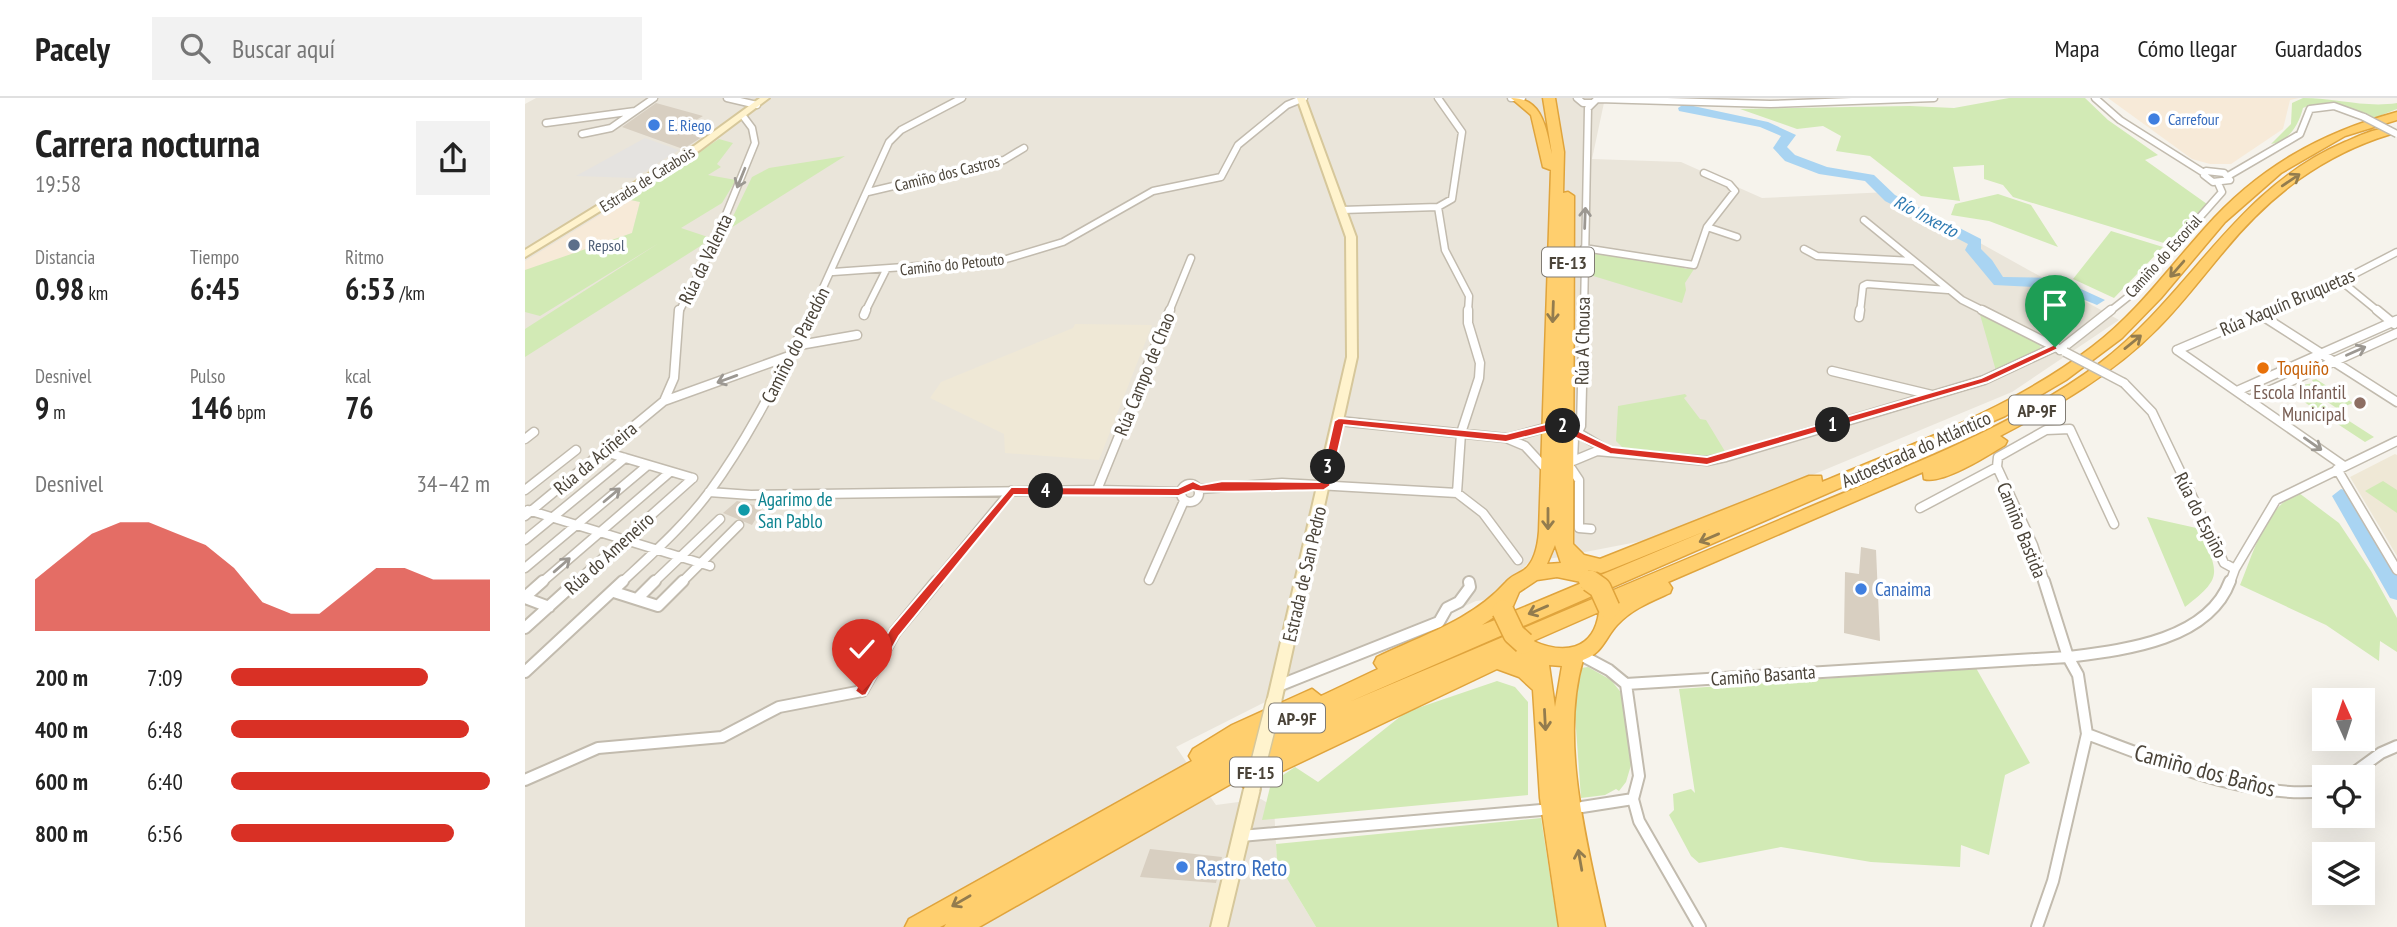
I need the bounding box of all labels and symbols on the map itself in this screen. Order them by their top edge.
place label: Carrefour [2168,109,2220,129]
marker: Carrefour [2146,111,2162,127]
place label: E. Riego [668,115,712,135]
marker: E. Riego [646,117,662,133]
street label: Estrada de Catabois [596,142,698,216]
street label: Camiño dos Castros [892,150,1002,196]
one-way arrow [734,167,747,189]
one-way arrow [2281,173,2300,187]
water label: Río Inxerto [1890,190,1963,243]
one-way arrow [1578,207,1591,230]
street label: Rúa da Valenta [673,210,737,308]
street label: Camiño do Escorial [2121,210,2206,302]
place label: Repsol [588,235,625,255]
marker: Repsol [566,237,582,253]
road number: FE-13 [1542,247,1594,276]
street label: Camiño do Petouto [899,249,1005,279]
one-way arrow [2169,260,2185,278]
street label: Rúa Xaquín Bruquetas [2216,263,2358,341]
pin [2025,275,2085,347]
street label: Camiño do Paredón [755,283,835,407]
street label: Rúa A Chousa [1569,297,1595,385]
one-way arrow [1546,301,1560,324]
street label: Rúa Campo de Chao [1108,309,1180,439]
one-way arrow [2123,334,2141,350]
one-way arrow [2345,344,2366,358]
place label: Toquiño [2277,356,2329,380]
marker: Toquiño [2255,360,2271,376]
one-way arrow [717,373,739,386]
place label: Escola Infantil Municipal [2253,380,2347,426]
marker: Escola Infantil Municipal [2352,395,2368,411]
road number: AP-9F [2009,396,2065,424]
street label: Autoestrada do Atlántico [1838,405,1994,493]
pin: 2 [1545,408,1581,444]
pin: 1 [1815,408,1851,442]
street label: Rúa da Aciñeira [549,416,641,500]
one-way arrow [2303,437,2322,451]
pin: 3 [1311,450,1345,484]
street label: Rúa do Espiño [2169,468,2233,562]
pin: 4 [1029,474,1063,508]
street label: Camiño Bastida [1992,479,2052,581]
one-way arrow [603,487,621,502]
place label: Agarimo de San Pablo [758,487,833,533]
marker: Agarimo de San Pablo [736,502,752,518]
street label: Estrada de San Pedro [1277,504,1331,644]
street label: Rúa do Ameneiro [559,507,659,599]
one-way arrow [1541,507,1555,530]
one-way arrow [1699,532,1720,545]
one-way arrow [553,557,571,573]
place label: Canaima [1875,577,1931,601]
marker: Canaima [1853,581,1869,597]
one-way arrow [1527,605,1549,618]
pin [832,619,892,691]
street label: Camiño Basanta [1710,659,1816,691]
north arrow [2312,688,2375,751]
road number: AP-9F [1269,704,1325,732]
one-way arrow [1539,708,1552,731]
street label: Camiño dos Baños [2131,737,2279,803]
road number: FE-15 [1230,758,1282,786]
one-way arrow [1572,849,1586,872]
place label: Rastro Reto [1196,853,1287,882]
marker: Rastro Reto [1174,859,1190,875]
one-way arrow [952,895,972,909]

